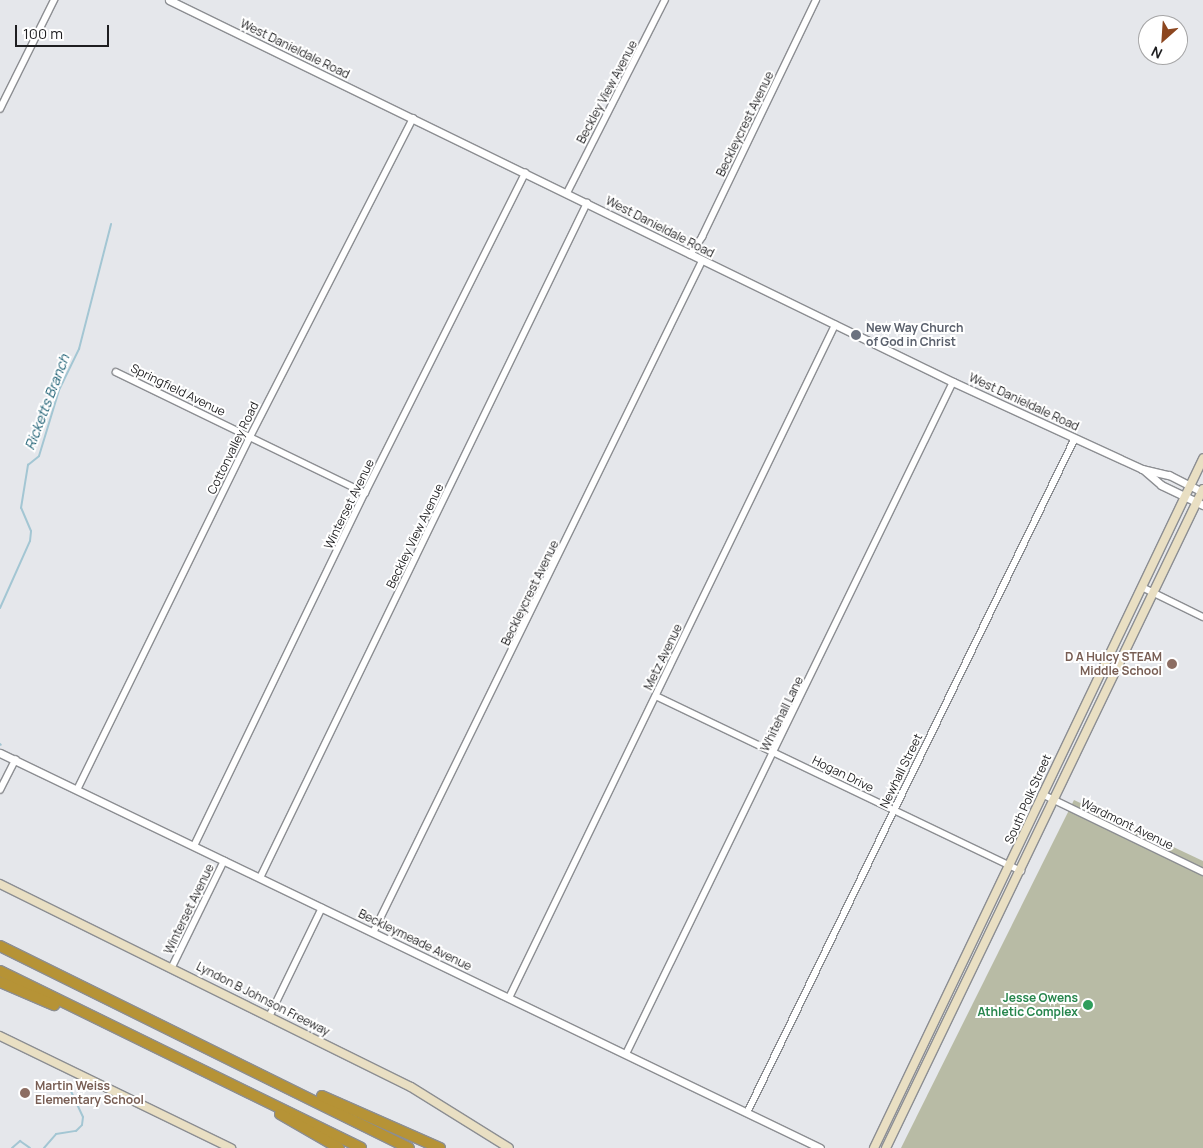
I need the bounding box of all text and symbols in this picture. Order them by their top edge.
scale bar [18,15,111,47]
north arrow [1138,15,1188,65]
street label: West Danieldale Road [238,16,352,82]
text: 100 m [23,23,63,44]
street label: Beckley View Avenue [574,38,640,146]
text: N [1148,42,1165,64]
street label: Beckleycrest Avenue [713,69,777,179]
street label: West Danieldale Road [603,193,717,261]
place label: New Way Church of God in Christ [866,321,963,349]
marker: New Way Church of God in Christ [850,329,862,341]
water label: Ricketts Branch [21,352,73,452]
street label: Springfield Avenue [128,361,228,419]
street label: West Danieldale Road [967,370,1081,434]
street label: Cottonvalley Road [204,400,262,496]
street label: Winterset Avenue [321,457,377,551]
street label: Beckley View Avenue [383,481,447,591]
street label: Beckleycrest Avenue [498,538,562,648]
street label: Metz Avenue [641,622,685,692]
place label: D A Hulcy STEAM Middle School [1065,650,1162,678]
marker: D A Hulcy STEAM Middle School [1166,658,1178,670]
street label: Whitehall Lane [758,674,806,754]
street label: Newhall Street [877,731,925,811]
street label: South Polk Street [1002,752,1054,846]
street label: Hogan Drive [810,753,876,795]
street label: Wardmont Avenue [1078,795,1176,853]
street label: Winterset Avenue [161,862,217,956]
street label: Beckleymeade Avenue [356,906,474,974]
street label: Lyndon B Johnson Freeway [194,959,332,1039]
place label: Jesse Owens Athletic Complex [978,991,1078,1019]
marker: Jesse Owens Athletic Complex [1082,999,1094,1011]
place label: Martin Weiss Elementary School [35,1079,144,1107]
marker: Martin Weiss Elementary School [19,1087,31,1099]

